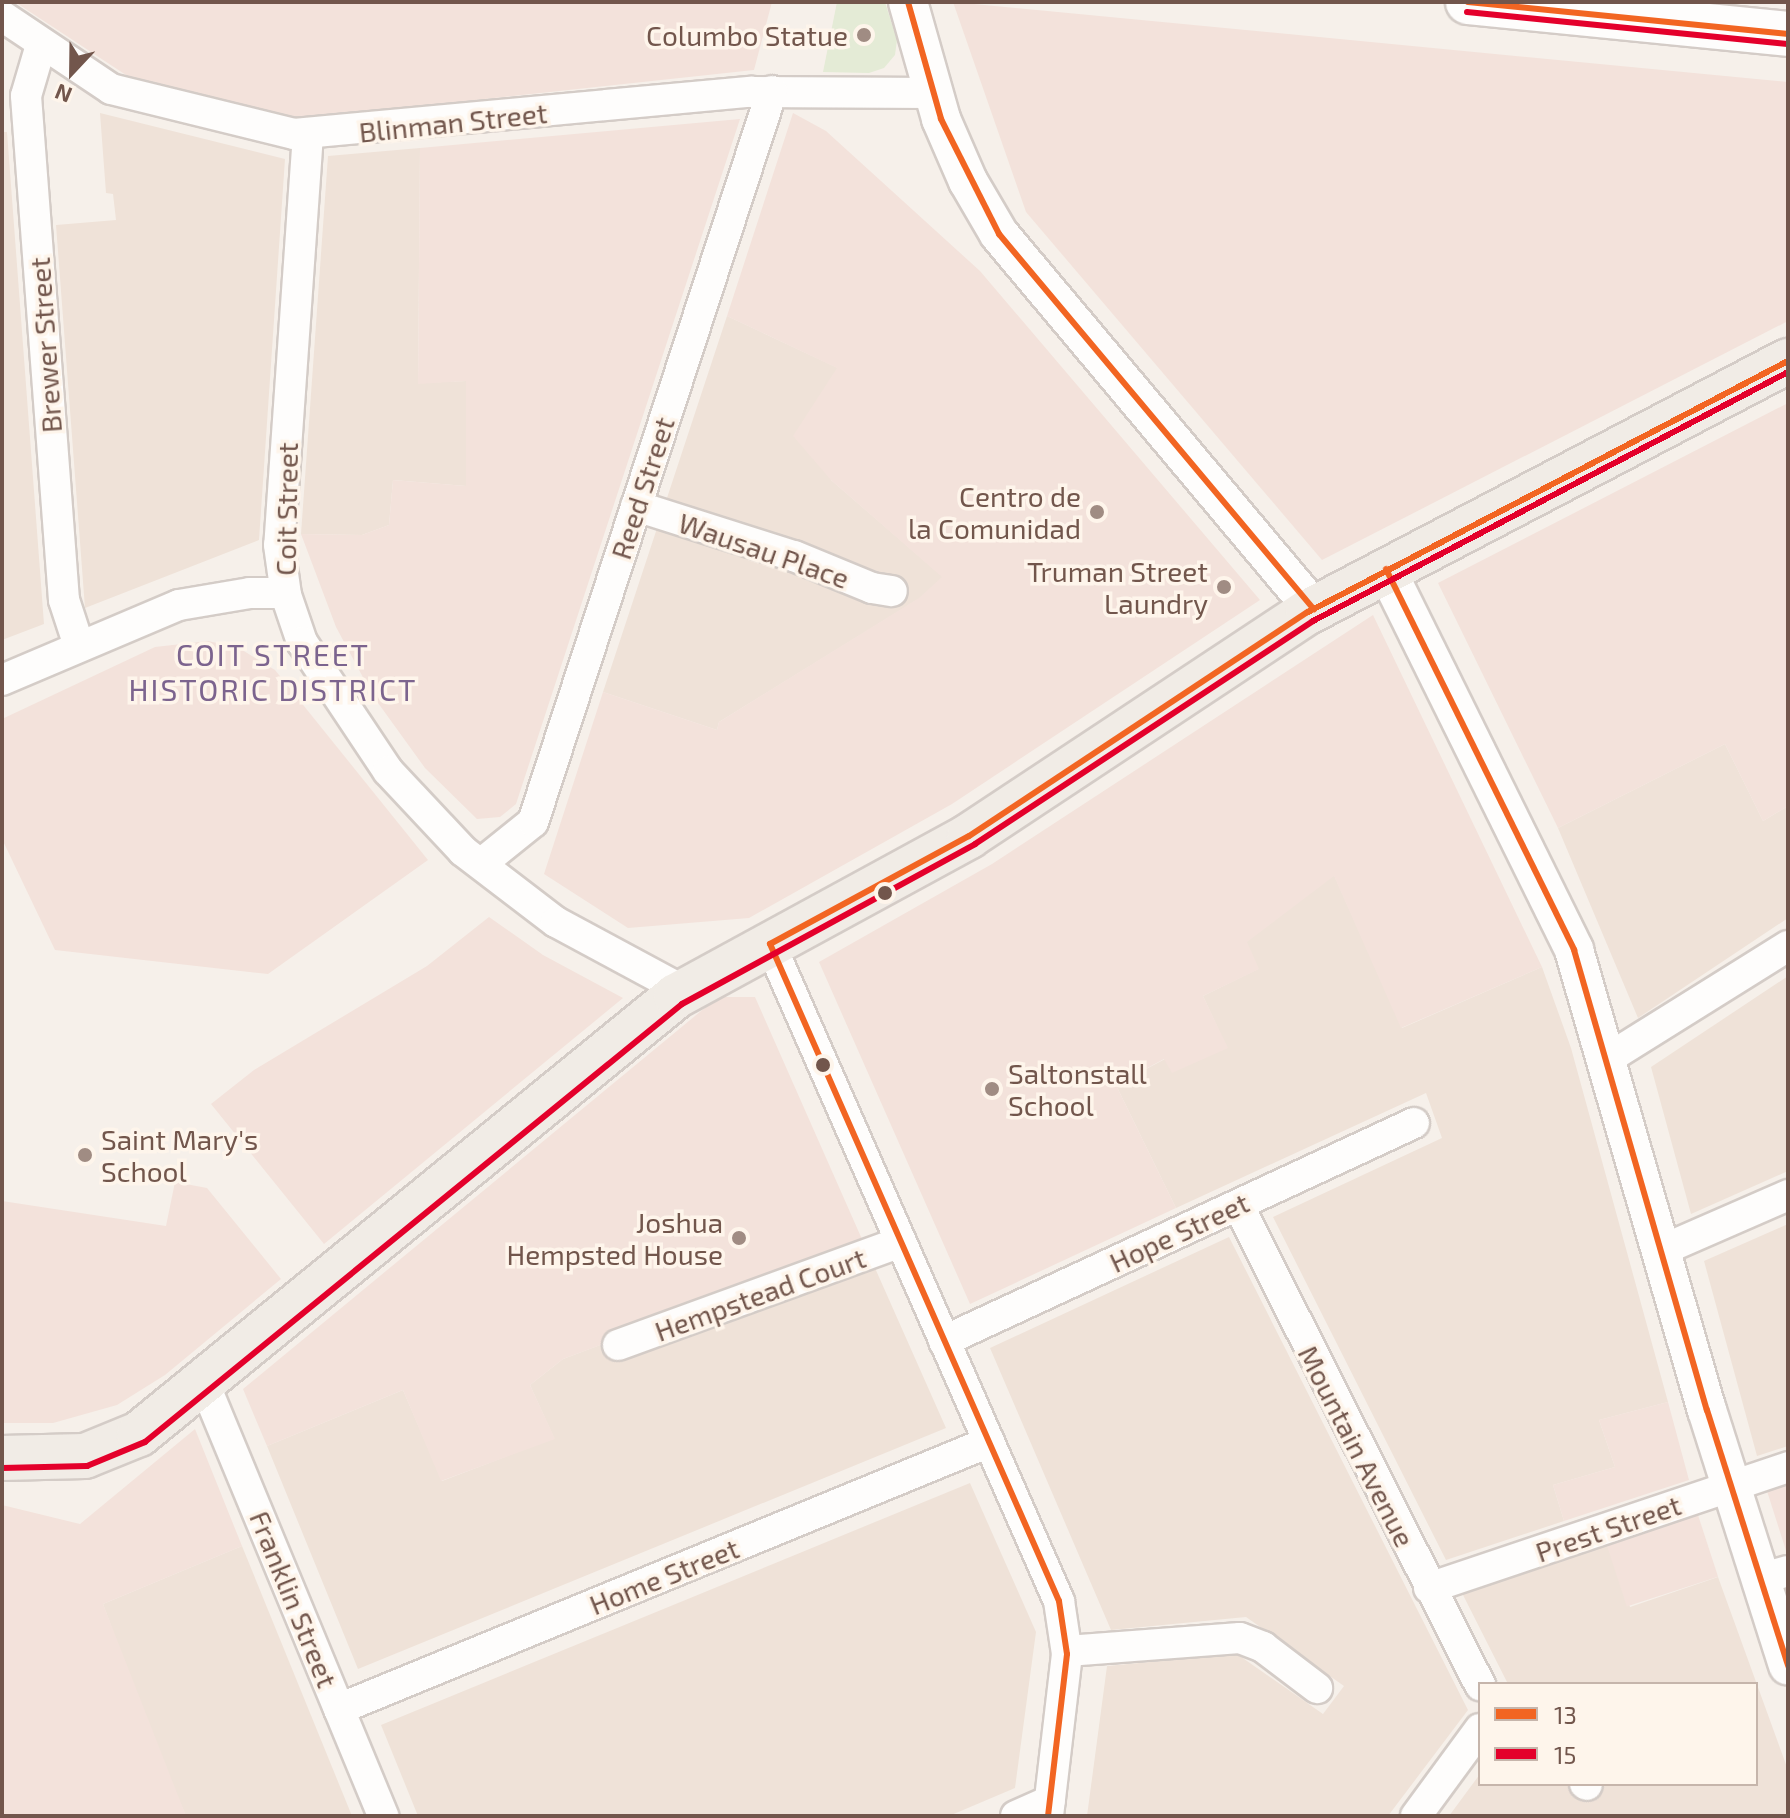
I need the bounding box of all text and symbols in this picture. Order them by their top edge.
place label: Columbo Statue [646,18,848,52]
marker: Columbo Statue [855,26,873,44]
north arrow [32,32,112,112]
text: N [51,79,75,109]
street label: Blinman Street [357,95,549,149]
street label: Brewer Street [22,256,68,434]
street label: Reed Street [603,413,681,563]
street label: Coit Street [268,442,304,576]
place label: Centro de la Comunidad [908,479,1081,545]
marker: Centro de la Comunidad [1088,503,1106,521]
street label: Wausau Place [674,505,854,595]
place label: Truman Street Laundry [1027,554,1208,620]
marker: Truman Street Laundry [1215,578,1233,596]
district label: COIT STREET HISTORIC DISTRICT [129,636,417,706]
unlabelled marker [877,885,893,901]
place label: Saltonstall School [1008,1056,1147,1122]
unlabelled marker [815,1057,831,1073]
marker: Saltonstall School [983,1080,1001,1098]
place label: Saint Mary's School [101,1122,258,1188]
marker: Saint Mary's School [76,1146,94,1164]
street label: Hope Street [1104,1185,1254,1279]
place label: Joshua Hempsted House [506,1205,723,1271]
marker: Joshua Hempsted House [730,1229,748,1247]
street label: Hempstead Court [650,1240,870,1348]
street label: Mountain Avenue [1292,1339,1422,1553]
street label: Prest Street [1531,1487,1685,1569]
street label: Franklin Street [243,1506,345,1692]
street label: Home Street [584,1531,744,1621]
legend [1478,1682,1758,1786]
text: 13 [1554,1700,1577,1729]
text: 15 [1554,1740,1576,1769]

